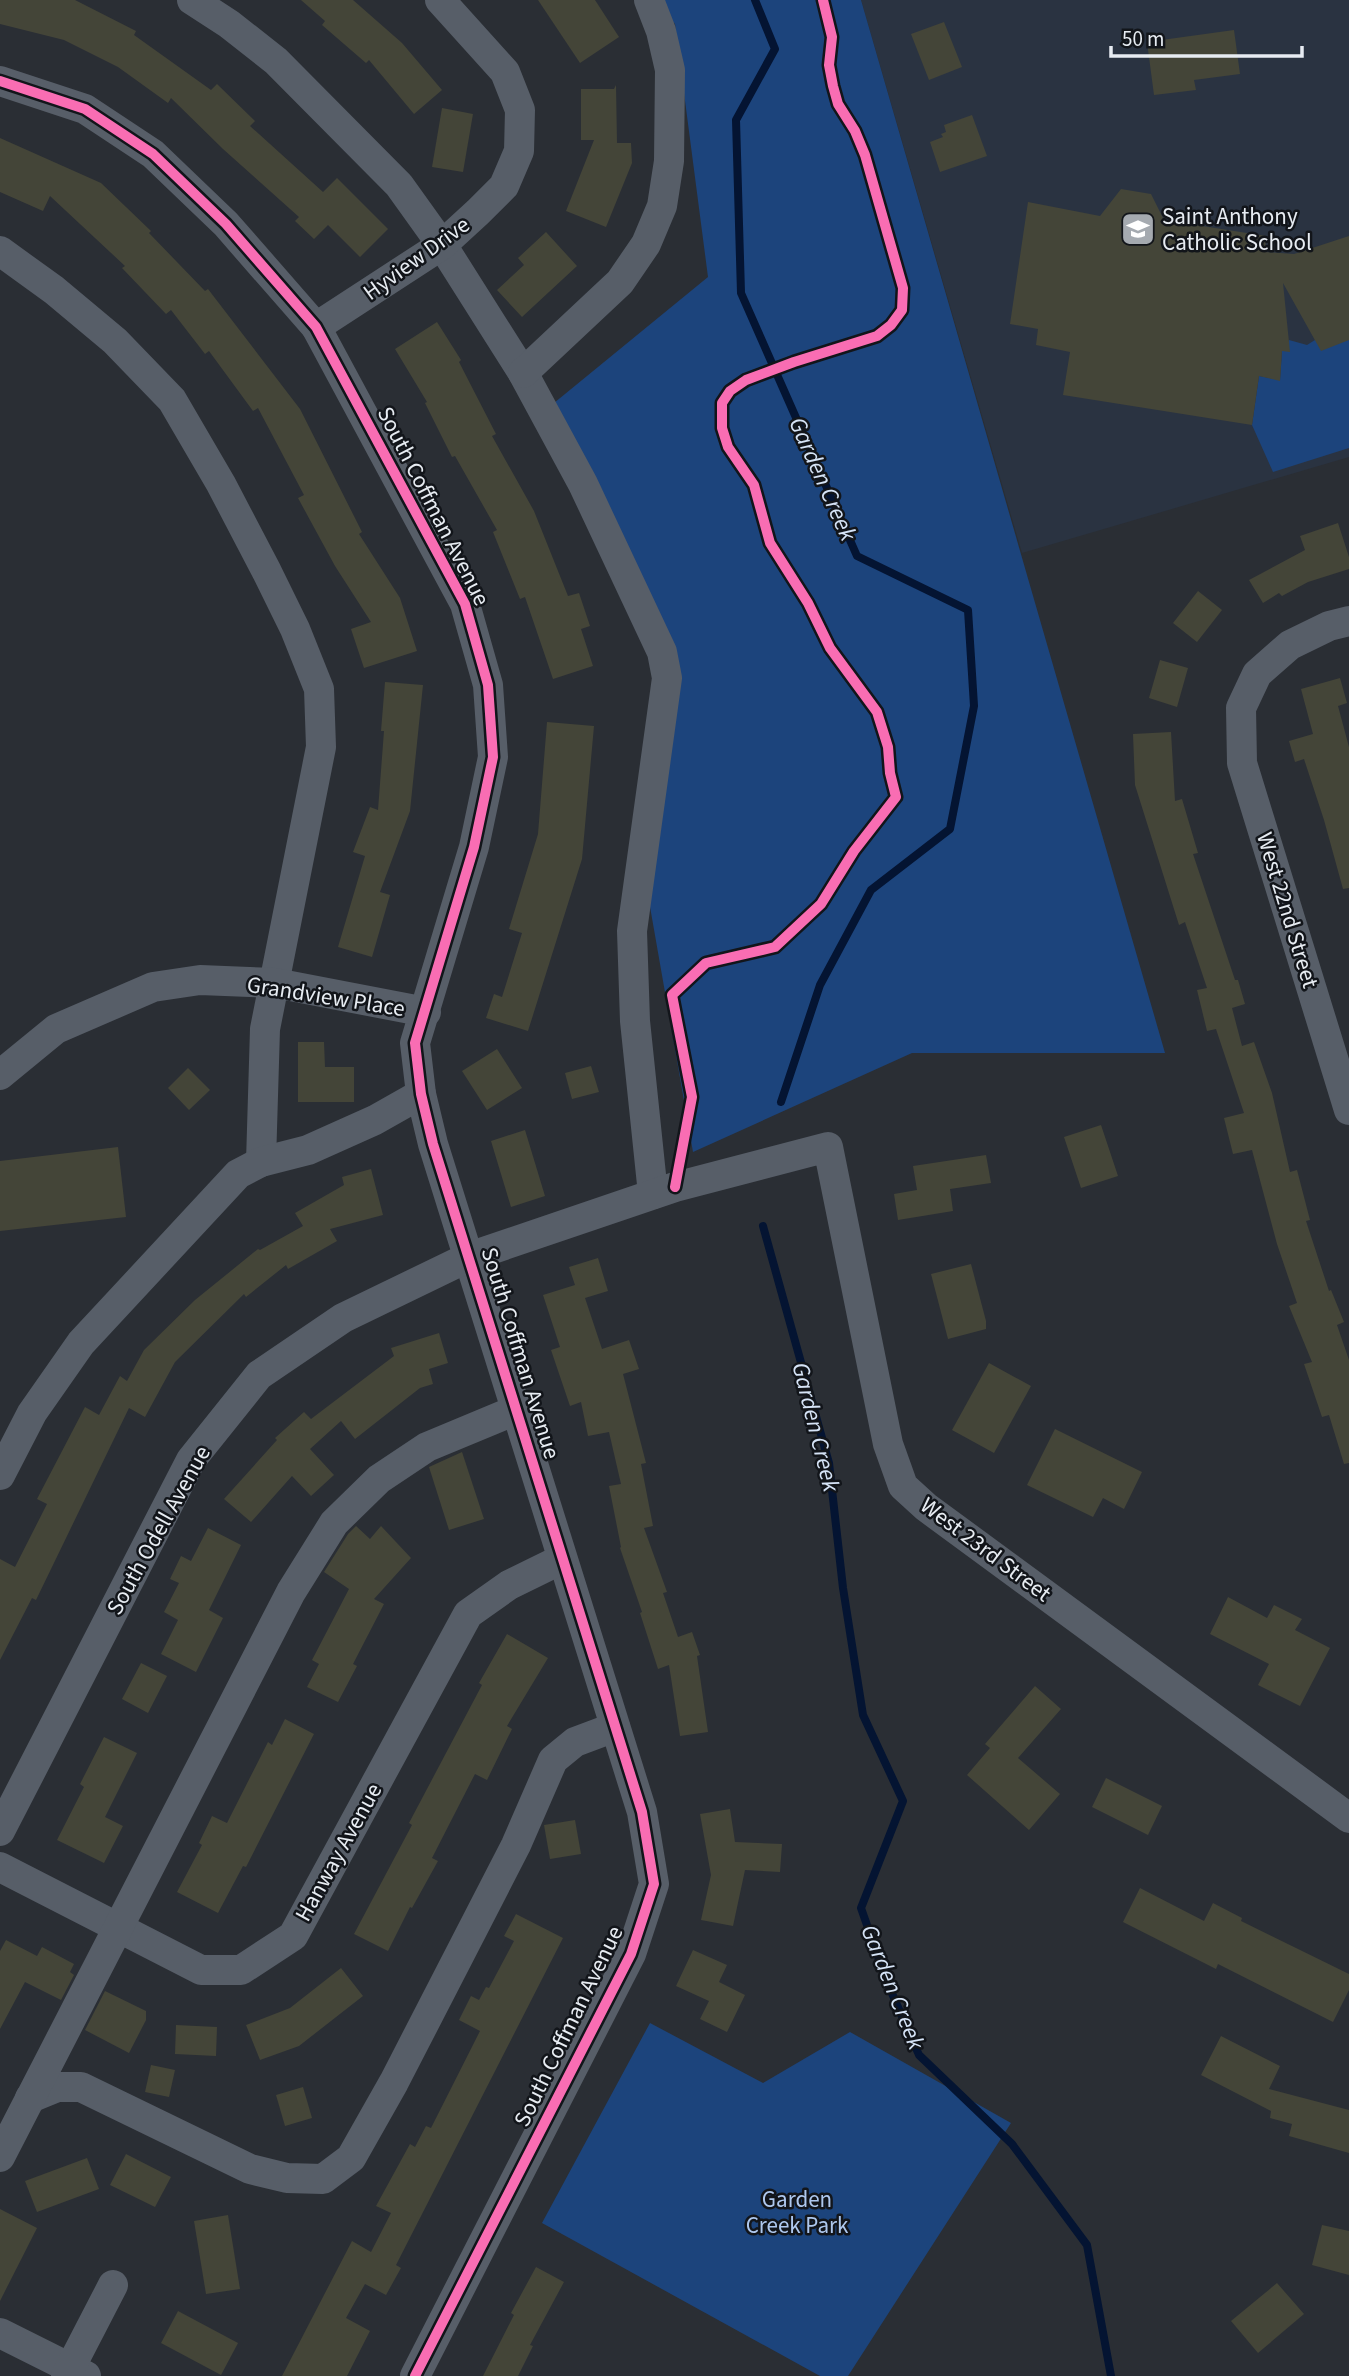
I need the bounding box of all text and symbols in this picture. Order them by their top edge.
scale bar [1111,14,1302,58]
text: 50 m [1122,24,1164,54]
place label: Saint Anthony Catholic School [1162,200,1312,259]
street label: Hyview Drive [356,208,476,308]
school or university icon: Saint Anthony Catholic School [1119,210,1157,248]
street label: South Coffman Avenue [369,401,498,612]
water label: Garden Creek [780,412,866,547]
street label: West 22nd Street [1248,828,1327,992]
street label: Grandview Place [245,968,407,1025]
street label: South Coffman Avenue [473,1243,568,1463]
water label: Garden Creek [783,1359,849,1496]
street label: South Odell Avenue [98,1440,219,1621]
street label: West 23rd Street [913,1489,1058,1610]
street label: Hanway Avenue [287,1777,390,1927]
water label: Garden Creek [852,1919,934,2056]
street label: South Coffman Avenue [505,1920,631,2132]
park label: Garden Creek Park [746,2183,849,2242]

